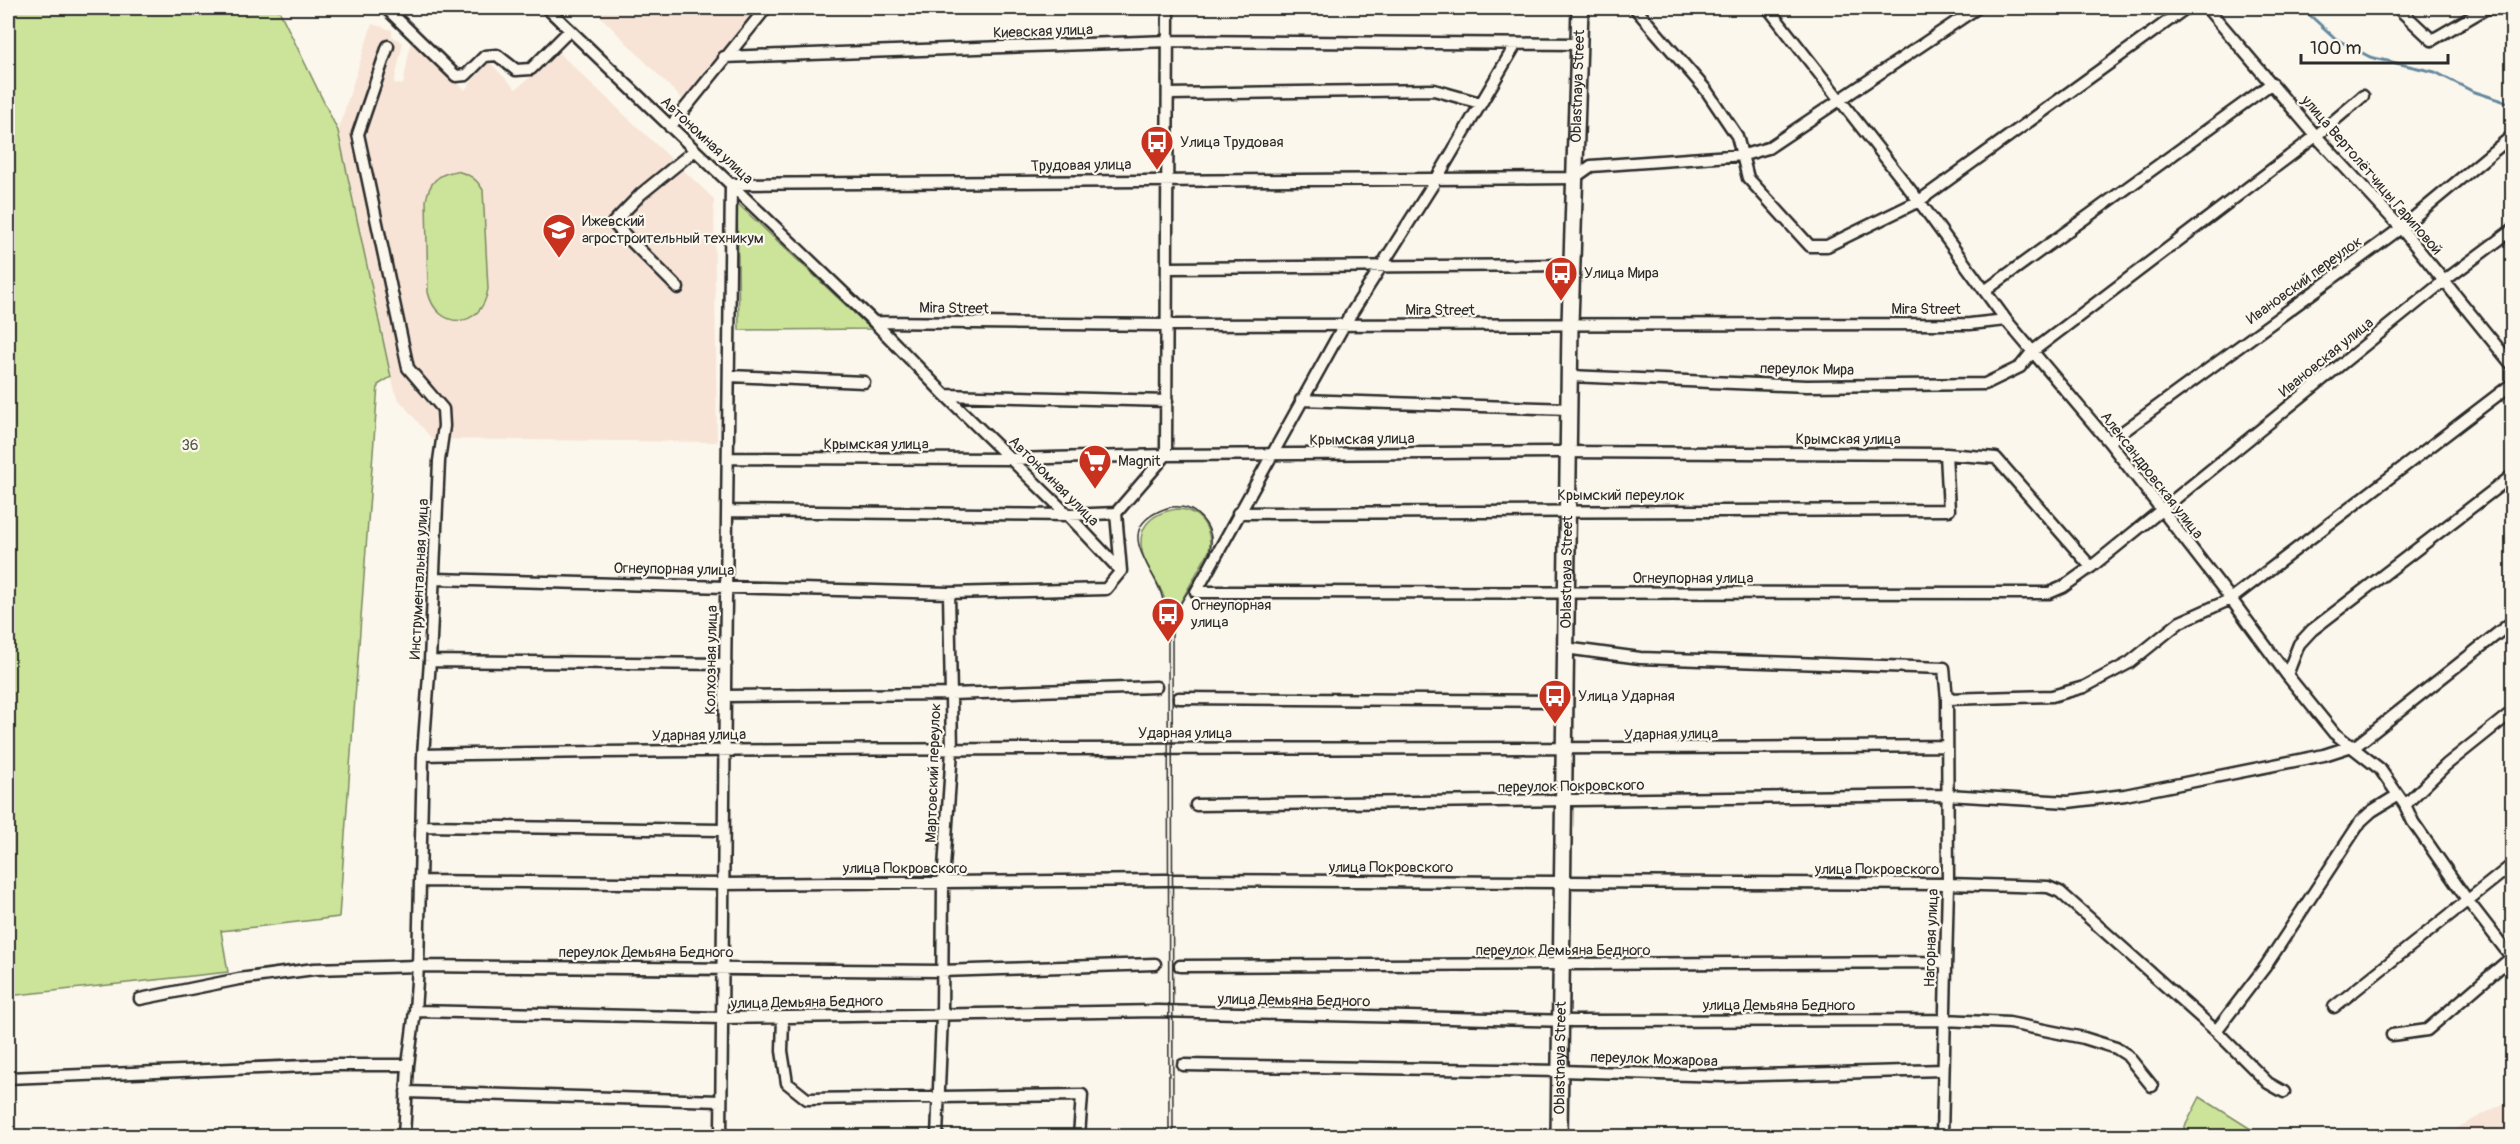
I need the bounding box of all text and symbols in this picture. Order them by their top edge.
street label: Киевская улица [993,20,1093,43]
scale bar [2301,27,2448,65]
street label: Oblastnaya Street [1567,28,1589,143]
text: 100 m [2310,37,2362,60]
street label: улица Вертолётчицы Гариповой [2296,91,2446,259]
street label: Автономная улица [656,92,757,188]
bus stop icon: Улица Трудовая [1139,124,1175,171]
place label: Улица Трудовая [1180,133,1283,152]
street label: Трудовая улица [1030,155,1132,176]
school or university icon: Ижевский агростроительный техникум [541,212,577,259]
place label: Ижевский агростроительный техникум [582,212,764,248]
street label: Ивановский переулок [2243,232,2366,329]
bus stop icon: Улица Мира [1543,255,1579,302]
place label: Улица Мира [1584,264,1659,283]
street label: Mira Street [919,298,990,319]
street label: Mira Street [1891,300,1962,319]
street label: Mira Street [1405,301,1476,320]
street label: Ивановская улица [2275,313,2377,401]
street label: переулок Мира [1760,359,1854,380]
street label: Александровская улица [2096,408,2207,543]
street label: Крымская улица [1309,429,1415,450]
street label: Крымская улица [1795,430,1901,449]
street label: Автономная улица [1004,432,1103,531]
street label: Крымская улица [823,435,929,454]
park label: 36 [181,436,199,455]
supermarket icon: Magnit [1077,443,1113,490]
place label: Magnit [1118,452,1161,471]
street label: Крымский переулок [1557,486,1685,505]
street label: Инструментальная улица [406,498,433,660]
street label: Oblastnaya Street [1557,514,1577,629]
street label: Огнеупорная улица [613,559,735,580]
street label: Огнеупорная улица [1633,569,1753,588]
bus stop icon: Огнеупорная улица [1150,596,1186,643]
place label: Огнеупорная улица [1190,596,1271,632]
street label: Колхозная улица [701,605,722,715]
bus stop icon: Улица Ударная [1537,678,1573,725]
place label: Улица Ударная [1578,687,1675,706]
street label: Мартовский переулок [922,703,945,843]
street label: Ударная улица [1138,724,1232,743]
street label: Ударная улица [1624,724,1718,745]
street label: Ударная улица [652,725,746,746]
street label: переулок Покровского [1497,776,1645,797]
street label: улица Покровского [1328,858,1453,877]
street label: улица Покровского [842,859,967,878]
street label: улица Покровского [1814,860,1939,879]
street label: Нагорная улица [1920,888,1943,988]
street label: переулок Демьяна Бедного [1476,941,1650,960]
street label: переулок Демьяна Бедного [559,943,733,962]
street label: улица Демьяна Бедного [1217,990,1370,1011]
street label: улица Демьяна Бедного [730,992,883,1013]
street label: улица Демьяна Бедного [1702,996,1855,1015]
street label: Oblastnaya Street [1550,1000,1571,1115]
street label: переулок Можарова [1590,1048,1718,1071]

